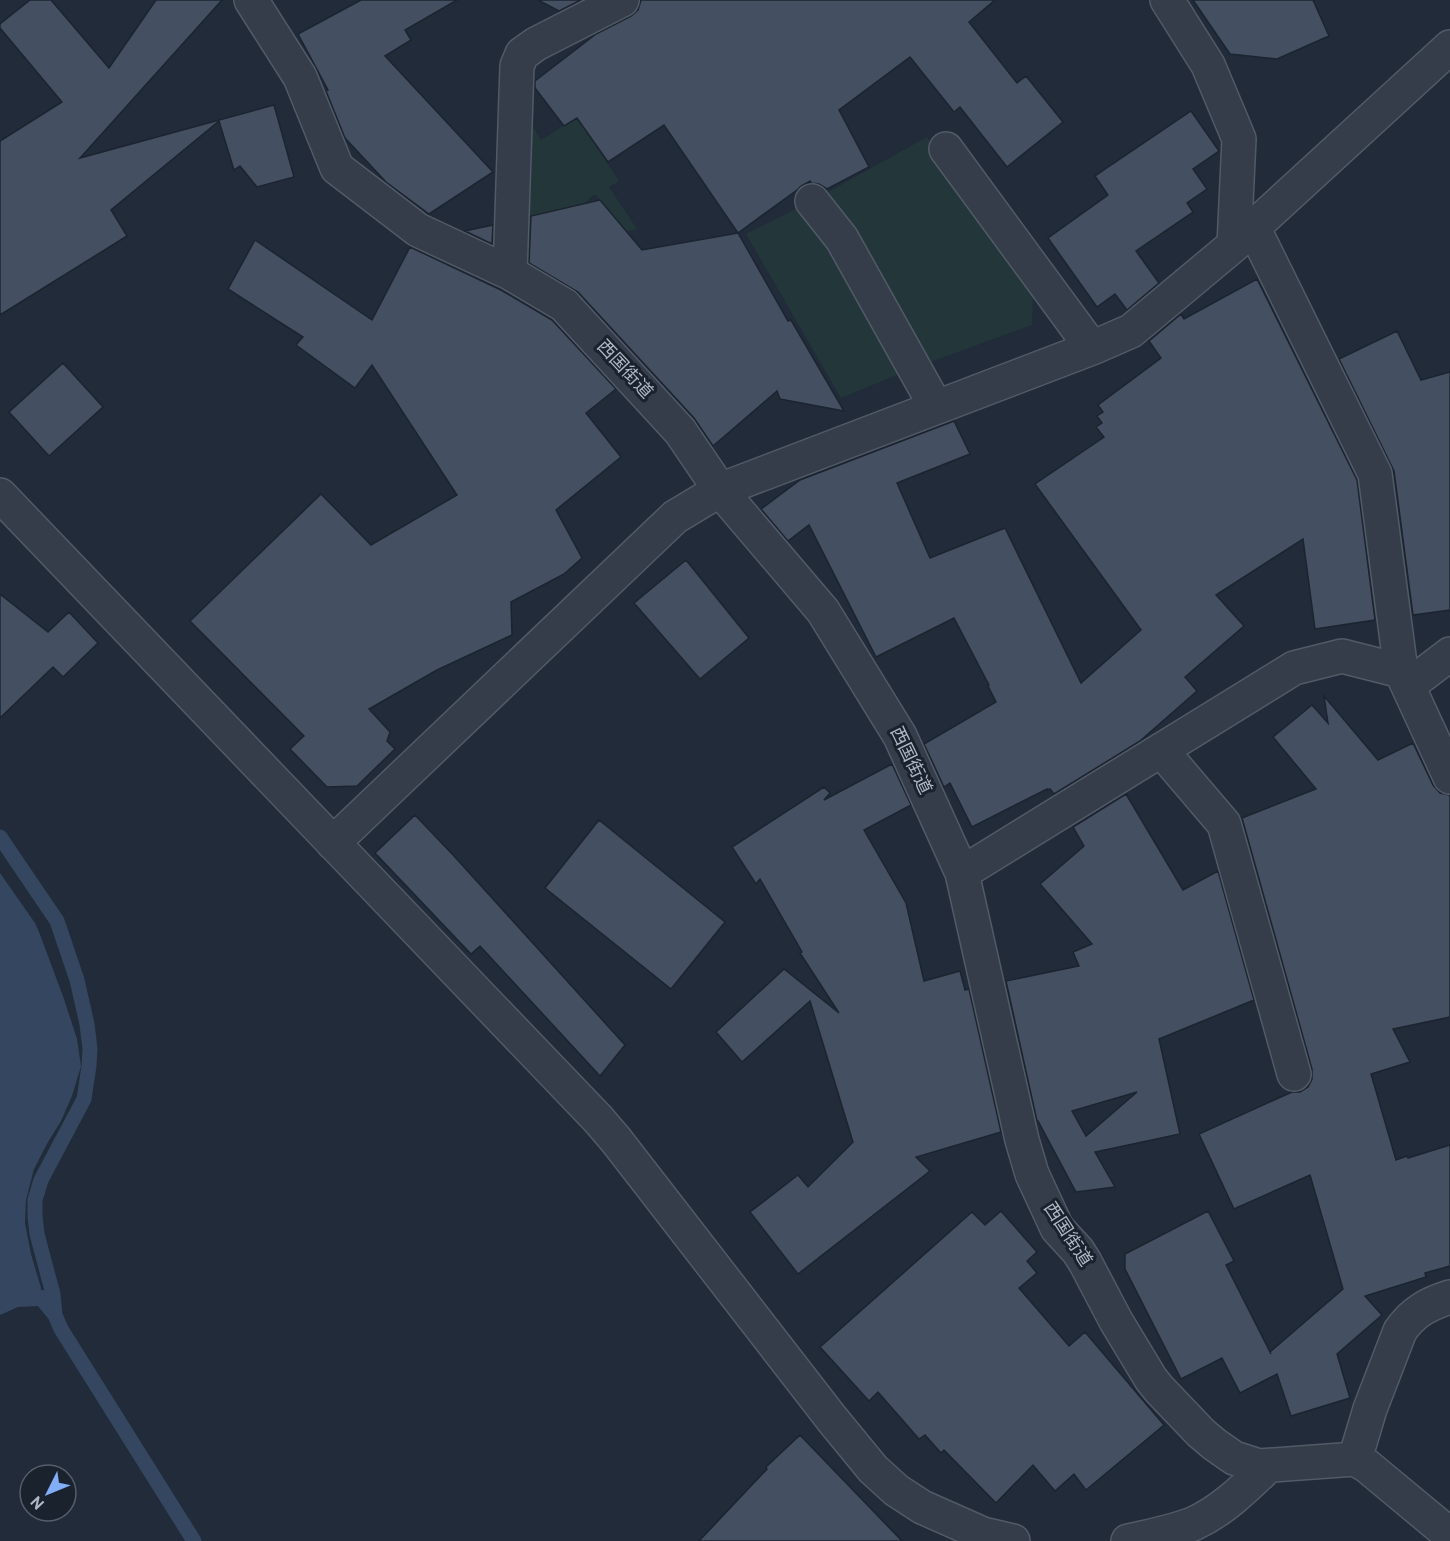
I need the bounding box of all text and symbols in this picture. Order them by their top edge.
street label: 西国街道 [591,336,657,404]
street label: 西国街道 [884,724,936,798]
street label: 西国街道 [1038,1199,1096,1271]
north arrow [18,1463,78,1523]
text: N [27,1491,50,1513]

